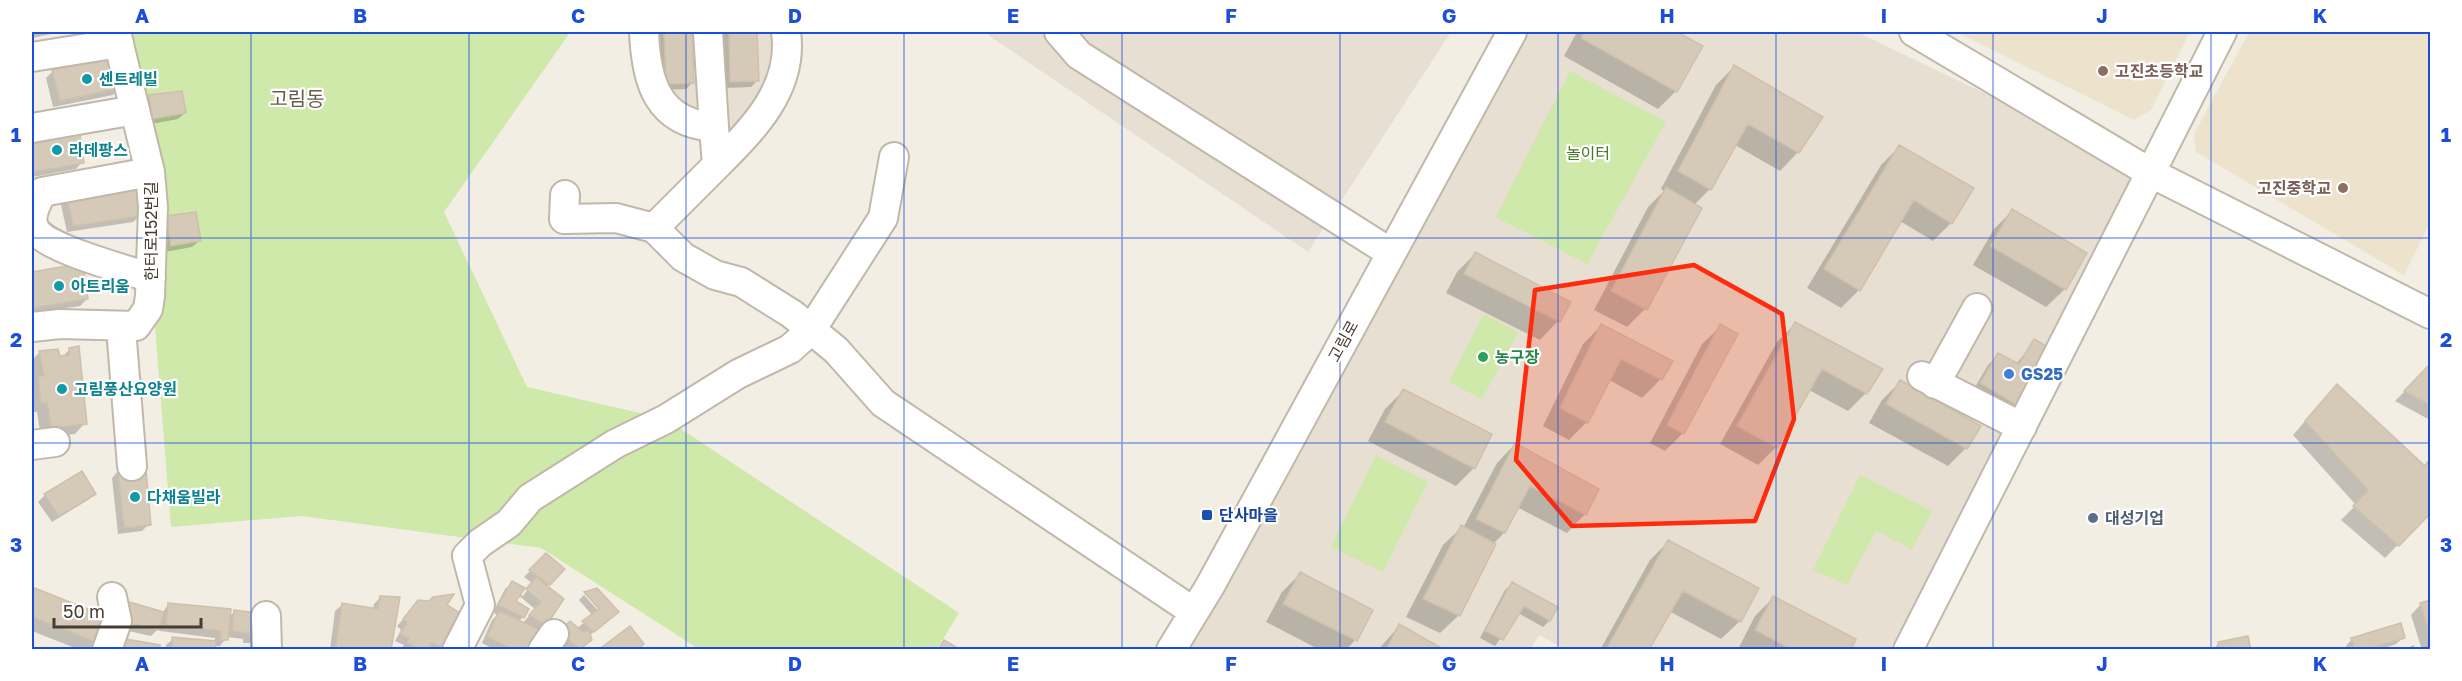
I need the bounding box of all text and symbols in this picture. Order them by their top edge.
text: A [135,3,149,27]
text: B [353,3,367,27]
text: C [571,3,585,27]
text: D [788,3,802,27]
text: E [1007,3,1019,27]
text: F [1225,3,1237,27]
text: G [1442,3,1456,27]
text: H [1659,3,1675,27]
text: I [1881,3,1887,27]
text: J [2096,3,2108,27]
text: K [2313,3,2328,27]
place label: 고진초등학교 [2115,61,2204,81]
marker: 고진초등학교 [2096,64,2110,78]
place label: 센트레빌 [99,69,158,89]
marker: 센트레빌 [80,72,94,86]
district label: 고림동 [269,86,325,110]
text: 1 [11,122,21,146]
text: 1 [2441,122,2451,146]
place label: 라데팡스 [69,140,128,160]
marker: 라데팡스 [50,143,64,157]
park label: 놀이터 [1566,143,1610,163]
place label: 고진중학교 [2257,178,2331,198]
street label: 한터로152번길 [141,181,161,281]
marker: 고진중학교 [2336,181,2350,195]
place label: 아트리움 [71,276,130,296]
marker: 아트리움 [52,279,66,293]
street label: 고림로 [1324,317,1363,365]
text: 2 [10,327,22,351]
text: 2 [2440,327,2452,351]
place label: 농구장 [1495,347,1539,367]
marker: 농구장 [1476,350,1490,364]
place label: GS25 [2021,364,2063,384]
marker: GS25 [2002,367,2016,381]
place label: 고림풍산요양원 [74,379,177,399]
marker: 고림풍산요양원 [55,382,69,396]
place label: 다채움빌라 [147,487,221,507]
marker: 다채움빌라 [128,490,142,504]
place label: 단사마을 [1219,505,1278,525]
marker: 단사마을 [1200,508,1214,522]
place label: 대성기업 [2105,508,2164,528]
marker: 대성기업 [2086,511,2100,525]
text: 3 [10,532,22,556]
text: 3 [2440,532,2452,556]
scale bar [54,591,201,629]
text: 50 m [63,600,105,622]
text: A [135,651,149,675]
text: B [353,651,367,675]
text: C [571,651,585,675]
text: D [788,651,802,675]
text: E [1007,651,1019,675]
text: F [1225,651,1237,675]
text: G [1442,651,1456,675]
text: H [1659,651,1675,675]
text: I [1881,651,1887,675]
text: J [2096,651,2108,675]
text: K [2313,651,2328,675]

